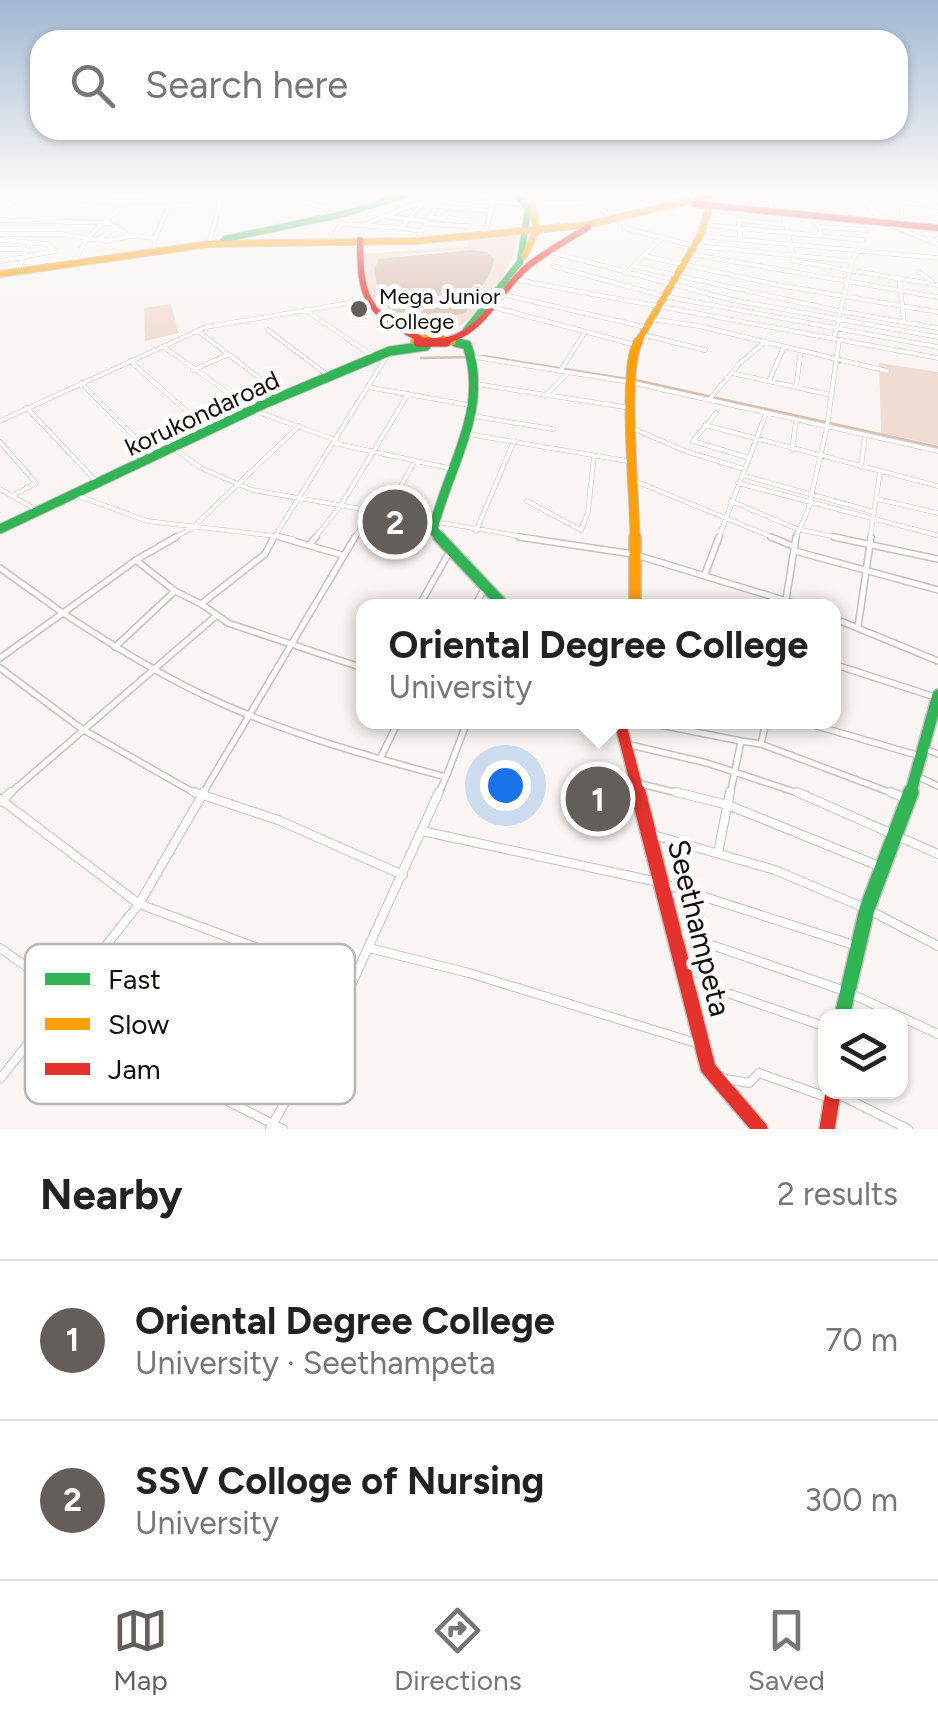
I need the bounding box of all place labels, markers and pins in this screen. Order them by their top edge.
place label: Mega Junior College [379,283,501,335]
marker: Mega Junior College [348,298,370,320]
pin: 2 [362,484,428,560]
pin: 1 [566,762,630,836]

